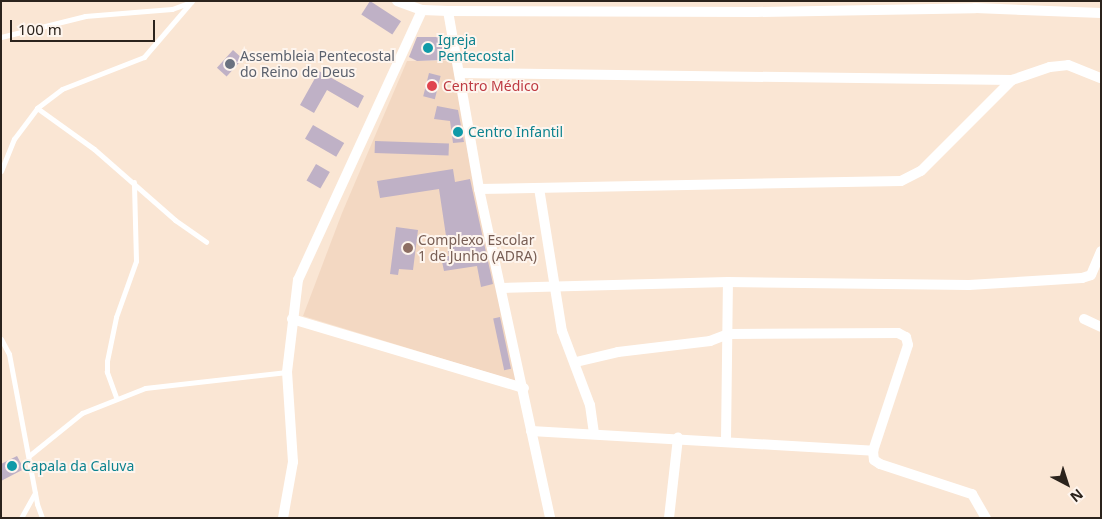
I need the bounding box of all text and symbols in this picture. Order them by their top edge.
scale bar [12,10,158,42]
text: 100 m [18,19,62,39]
place label: Igreja Pentecostal [438,32,514,64]
marker: Igreja Pentecostal [422,42,434,54]
place label: Assembleia Pentecostal do Reino de Deus [240,48,395,80]
marker: Assembleia Pentecostal do Reino de Deus [224,58,236,70]
place label: Centro Médico [443,78,539,94]
marker: Centro Médico [425,79,439,93]
place label: Centro Infantil [468,124,563,140]
marker: Centro Infantil [452,126,464,138]
place label: Complexo Escolar 1 de Junho (ADRA) [418,232,537,264]
marker: Complexo Escolar 1 de Junho (ADRA) [402,242,414,254]
place label: Capala da Caluva [22,458,134,474]
north arrow [1042,459,1092,509]
marker: Capala da Caluva [6,460,18,472]
text: N [1066,485,1087,507]

